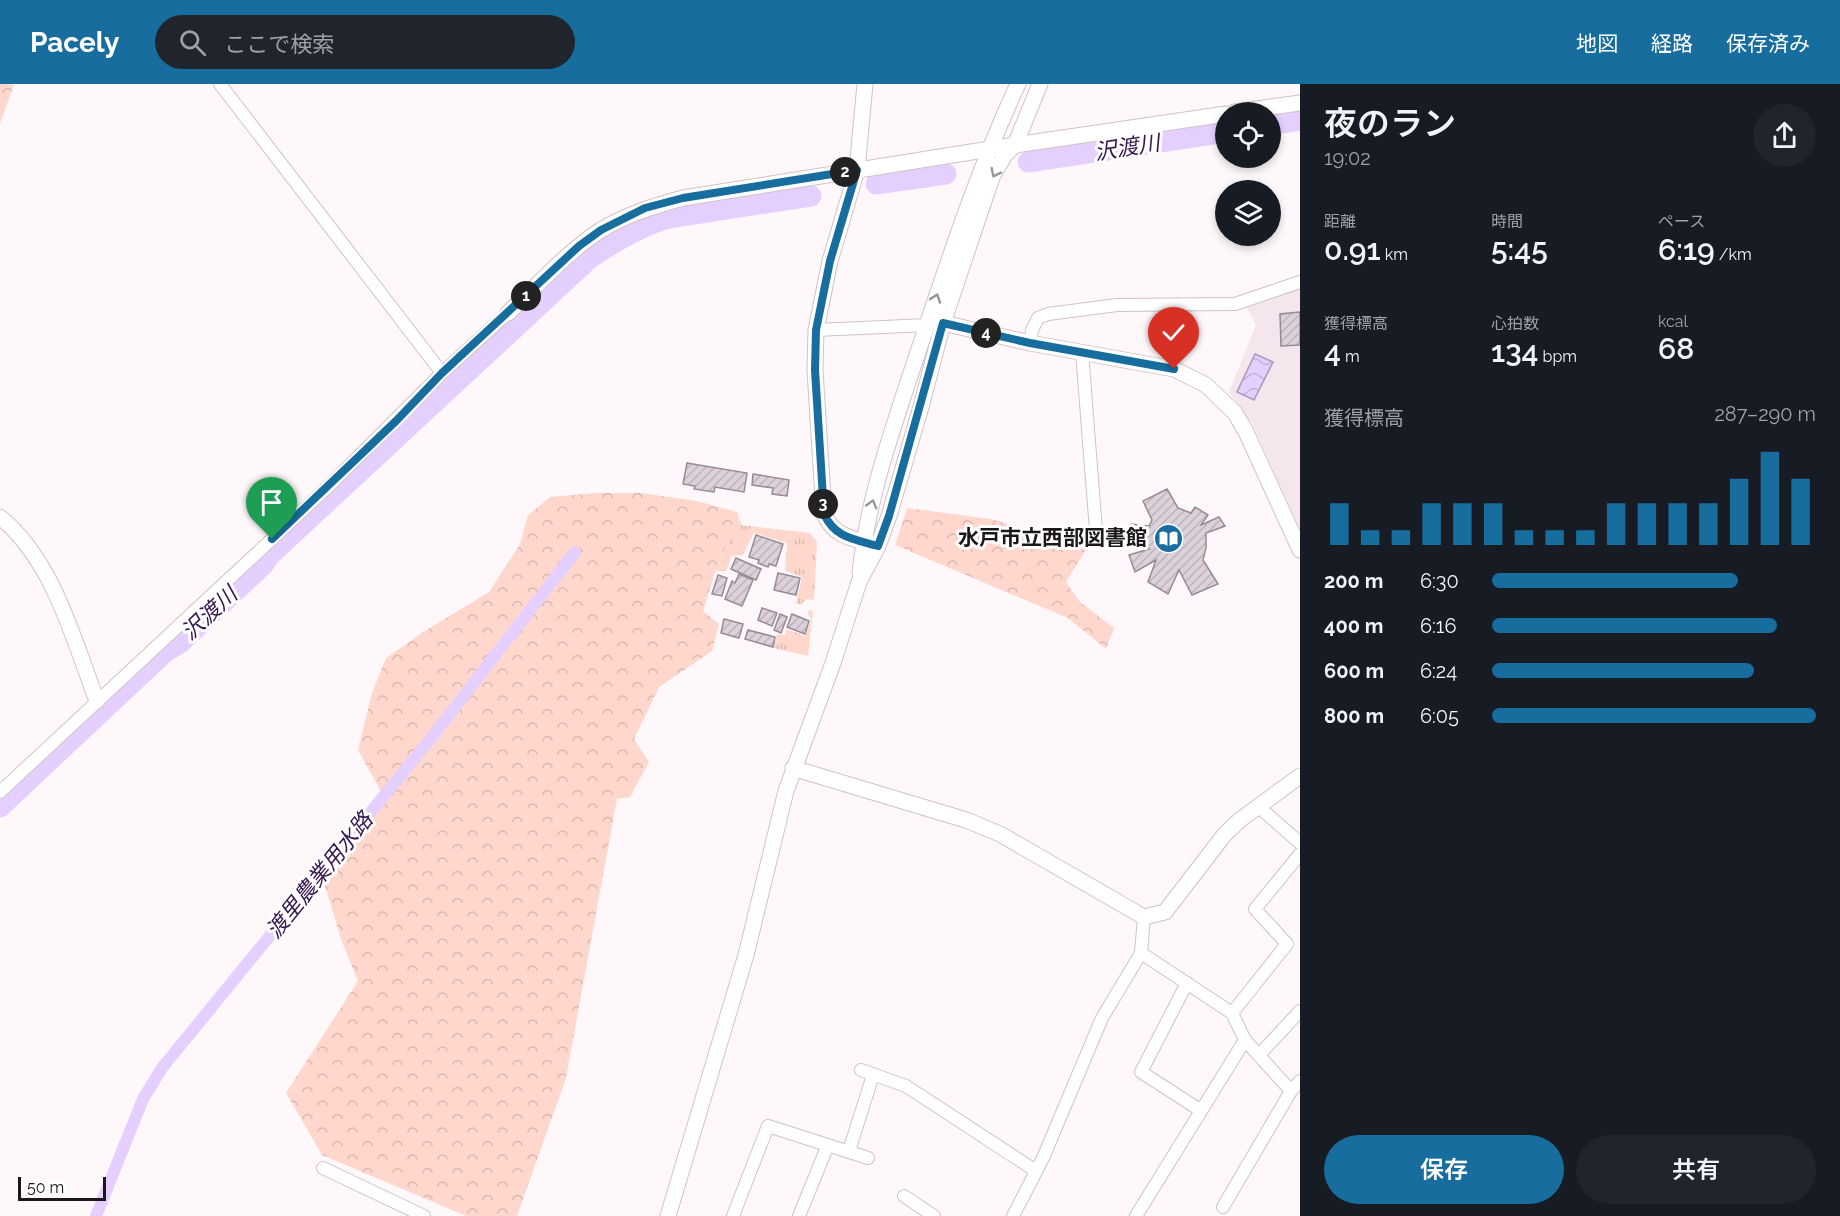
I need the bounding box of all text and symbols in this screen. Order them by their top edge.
search box [155,15,575,69]
text: Pacely [30,26,119,59]
icon: search [176,26,209,59]
text: ここで検索 [224,31,334,57]
text: 地図 [1576,31,1618,56]
text: 経路 [1651,31,1693,56]
text: 保存済み [1726,31,1810,56]
map controls [1215,102,1281,246]
button: locate [1215,102,1281,168]
text: 夜のラン [1324,104,1456,143]
button: share [1753,104,1816,167]
water label: 沢渡川 [1092,129,1164,165]
text: 19:02 [1324,146,1371,170]
pin: 2 [830,157,860,187]
text: 2 [840,162,850,181]
one-way arrow [991,166,1002,177]
button: layers [1215,180,1281,246]
text: 距離 [1324,212,1356,231]
text: 時間 [1491,212,1523,231]
text: ペース [1658,212,1705,231]
text: 0.91 [1324,232,1381,267]
text: 5:45 [1491,232,1548,267]
text: 6:19 [1658,232,1715,267]
text: km [1381,245,1408,264]
text: /km [1715,245,1752,264]
pin: 1 [511,281,541,311]
text: 1 [522,286,530,305]
one-way arrow [929,293,942,304]
pin [1148,307,1199,369]
text: kcal [1658,312,1688,331]
text: 獲得標高 [1324,314,1388,333]
text: 心拍数 [1491,314,1539,333]
icon: check [1157,316,1190,349]
pin: 4 [971,318,1001,348]
text: 4 [981,323,991,342]
text: 68 [1658,331,1694,366]
text: 4 [1324,334,1341,369]
text: 134 [1491,334,1539,369]
text: m [1341,347,1360,366]
text: bpm [1539,347,1577,366]
text: 287–290 m [1714,402,1816,426]
text: 獲得標高 [1324,406,1404,430]
pin [246,477,297,539]
icon: arrive [255,486,288,519]
pin: 3 [808,489,838,519]
text: 3 [819,494,827,513]
one-way arrow [865,499,877,510]
library icon: 水戸市立西部図書館 [1152,522,1184,554]
place label: 水戸市立西部図書館 [958,525,1147,550]
text: 200 m [1324,569,1383,593]
text: 6:30 [1420,569,1459,593]
water label: 沢渡川 [176,580,243,645]
text: 400 m [1324,614,1383,638]
text: 6:16 [1420,614,1456,638]
text: 600 m [1324,659,1384,683]
text: 6:24 [1420,659,1457,683]
text: 800 m [1324,704,1384,728]
text: 6:05 [1420,704,1459,728]
water label: 渡里農業用水路 [260,805,379,943]
button: 保存 [1324,1135,1564,1204]
button: 共有 [1576,1135,1816,1204]
scale bar [18,1174,106,1202]
text: 50 m [27,1178,64,1197]

